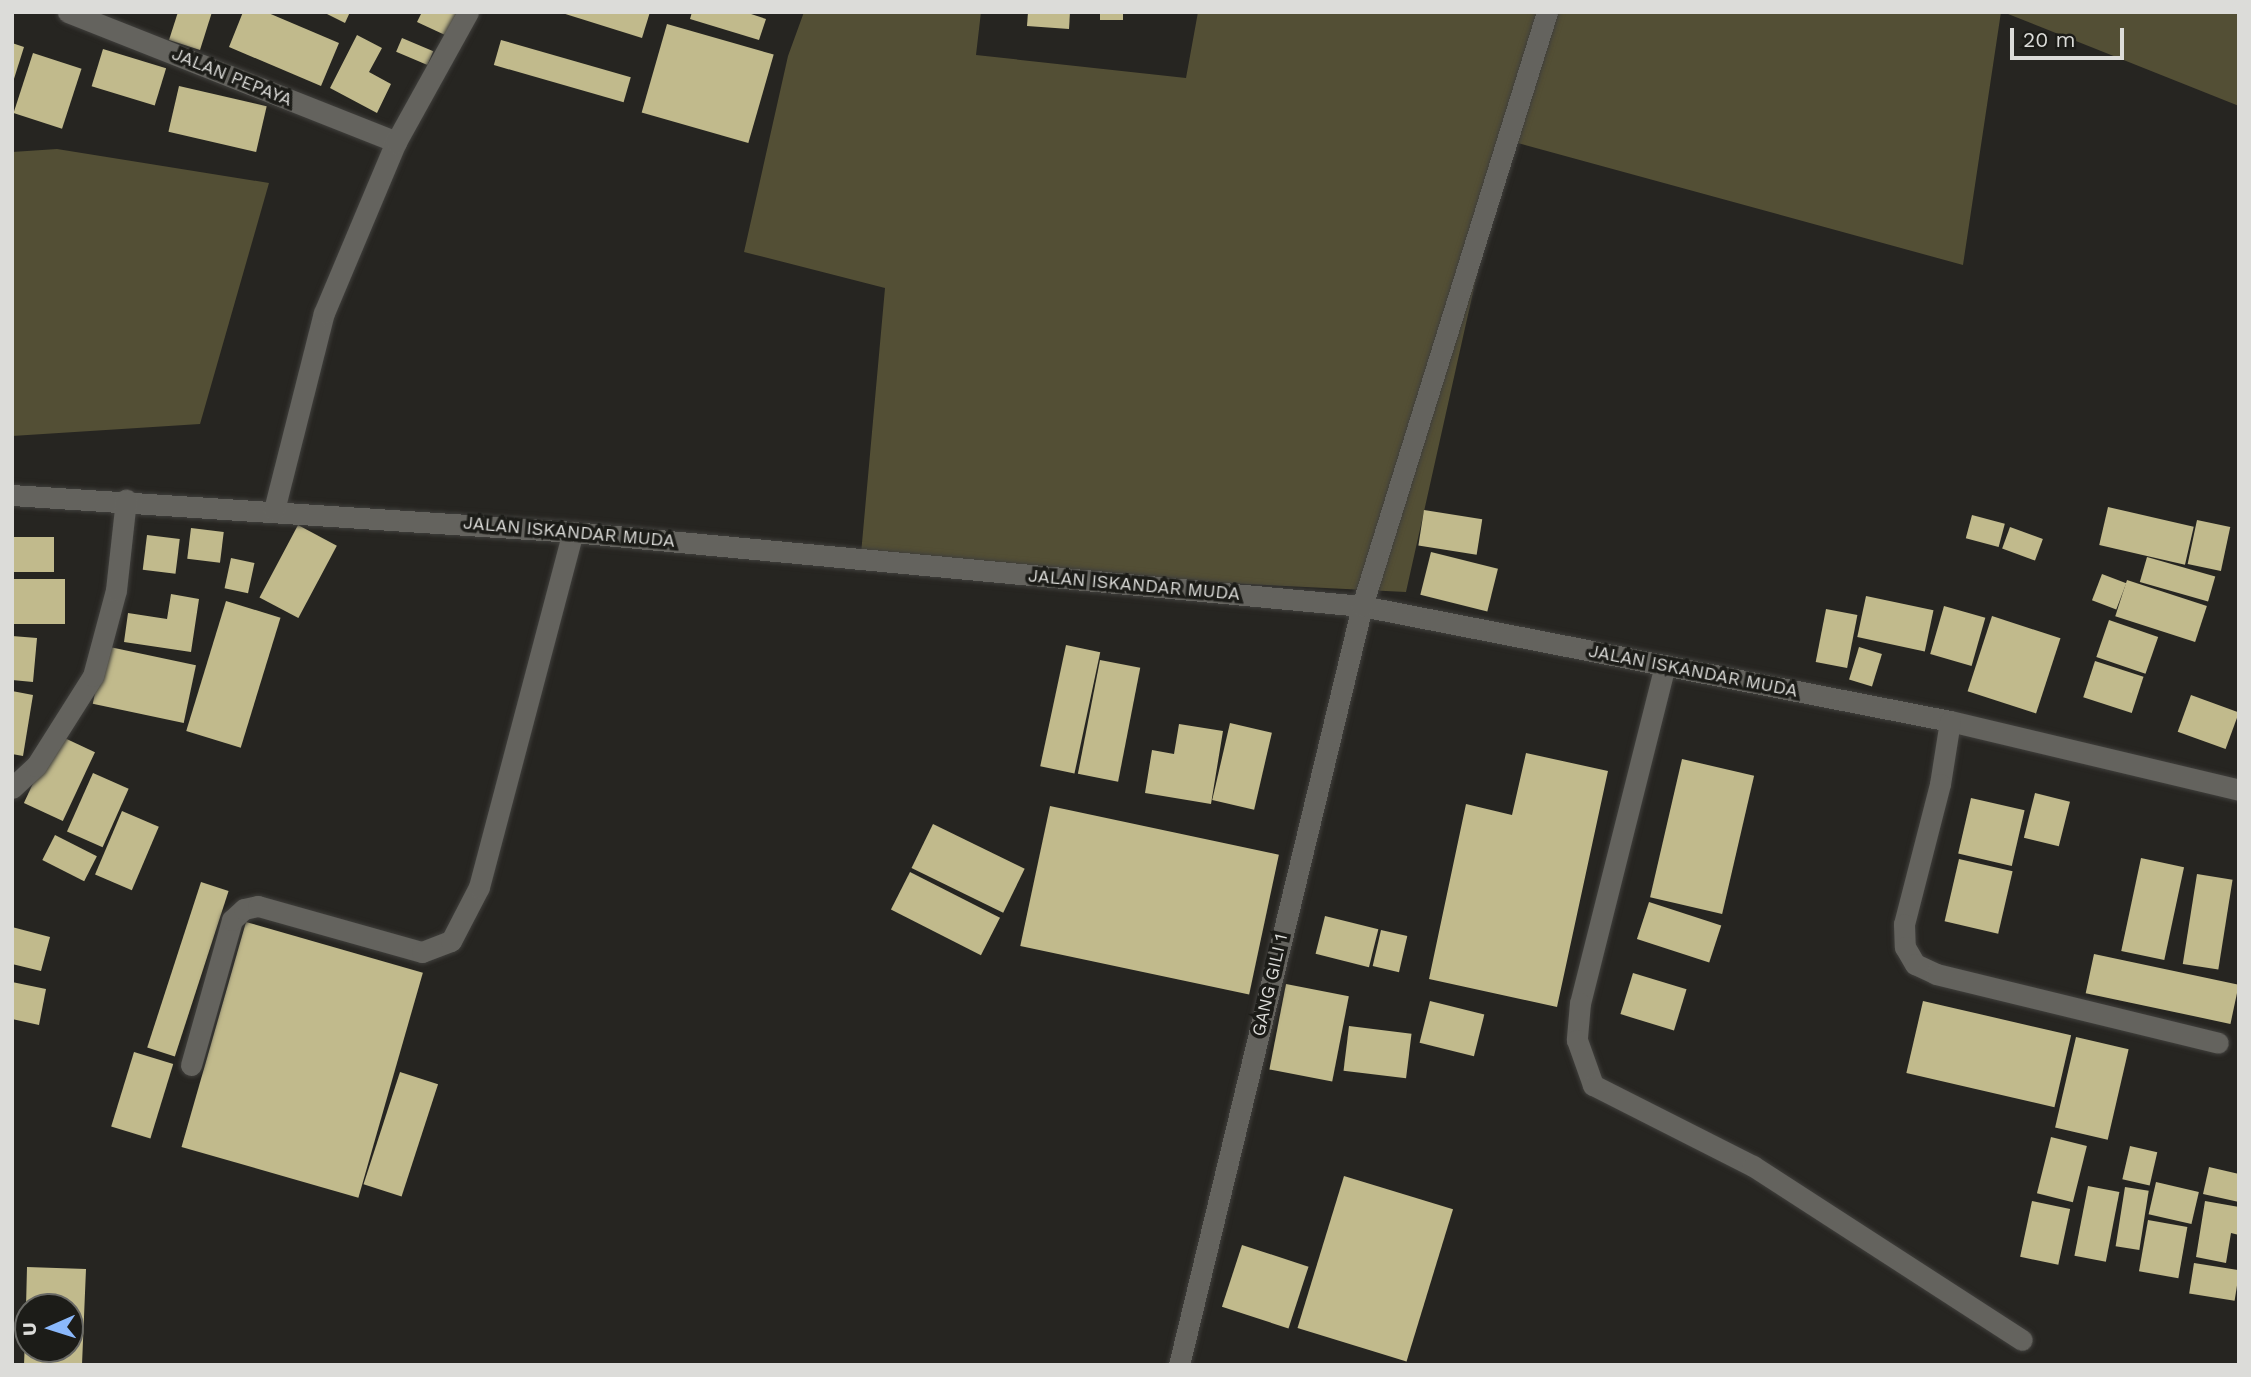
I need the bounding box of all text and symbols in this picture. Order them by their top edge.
scale bar [2013,14,2127,58]
text: 20 m [2023,27,2075,52]
street label: JALAN PEPAYA [169,43,295,111]
street label: JALAN ISKANDAR MUDA [462,512,676,552]
street label: JALAN ISKANDAR MUDA [1027,565,1241,605]
street label: JALAN ISKANDAR MUDA [1587,640,1799,702]
street label: GANG GILI 1 [1248,931,1292,1039]
north arrow [14,1293,84,1363]
text: U [18,1322,41,1336]

